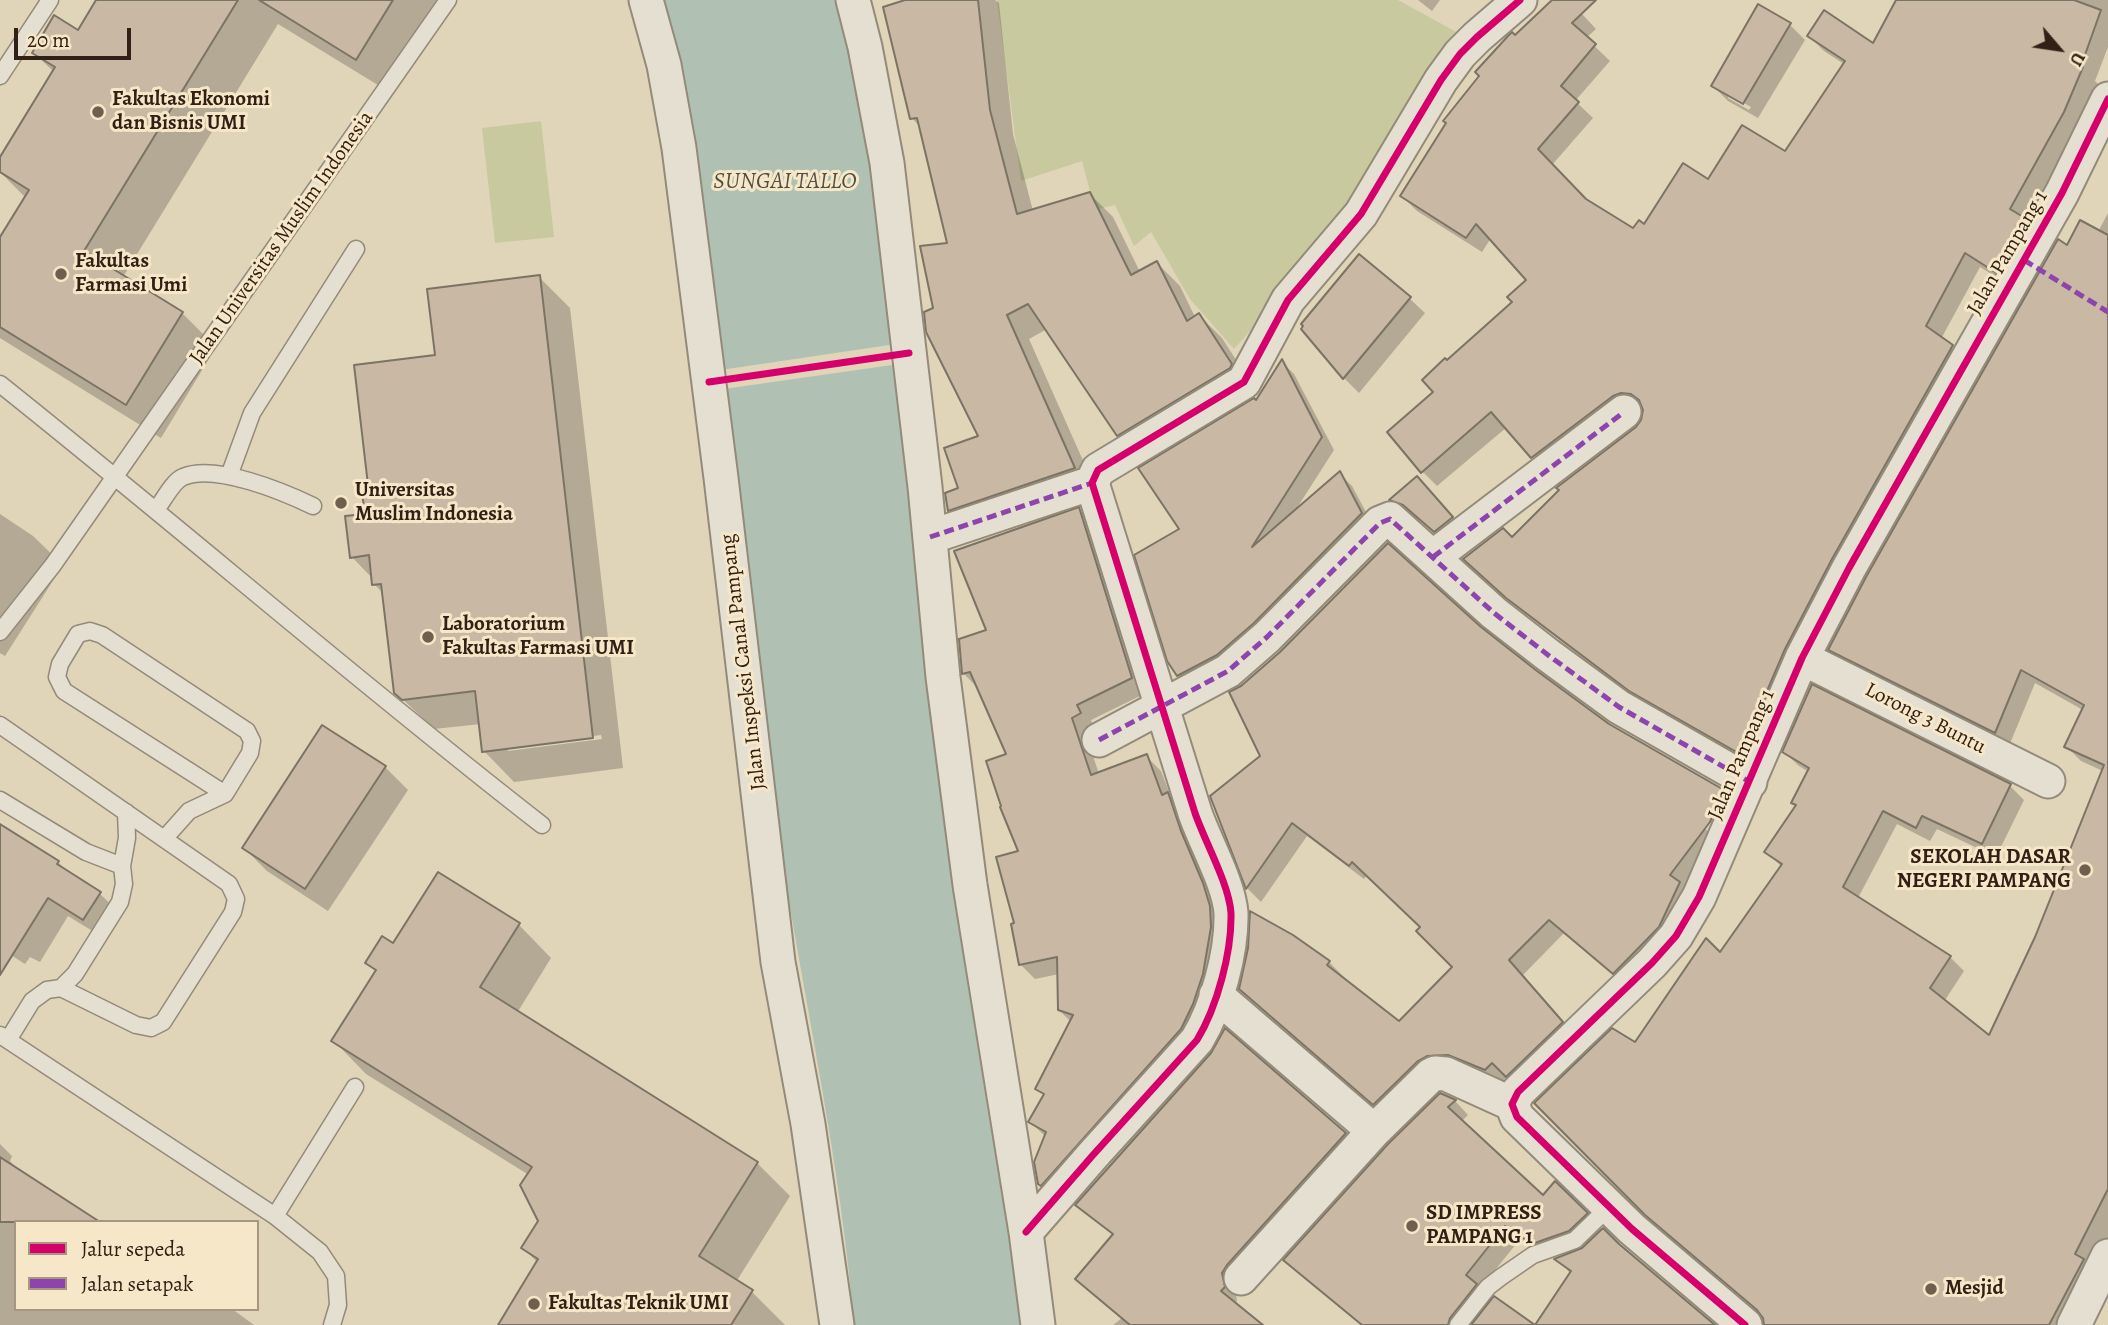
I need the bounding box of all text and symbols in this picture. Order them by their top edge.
scale bar [18,14,135,58]
north arrow [2024,14,2094,84]
text: 20 m [27,26,70,54]
text: U [2063,47,2092,71]
place label: Fakultas Ekonomi dan Bisnis UMI [112,87,270,137]
marker: Fakultas Ekonomi dan Bisnis UMI [90,104,106,120]
street label: Jalan Universitas Muslim Indonesia [185,106,379,370]
water label: SUNGAI TALLO [713,168,857,196]
street label: Jalan Pampang 1 [1962,186,2054,320]
place label: Fakultas Farmasi Umi [75,249,187,299]
marker: Fakultas Farmasi Umi [53,266,69,282]
place label: Universitas Muslim Indonesia [355,478,513,528]
marker: Universitas Muslim Indonesia [333,495,349,511]
street label: Jalan Inspeksi Canal Pampang [716,532,772,792]
place label: Laboratorium Fakultas Farmasi UMI [442,612,634,662]
marker: Laboratorium Fakultas Farmasi UMI [420,629,436,645]
street label: Lorong 3 Buntu [1860,678,1990,760]
street label: Jalan Pampang 1 [1703,686,1781,824]
place label: SEKOLAH DASAR NEGERI PAMPANG [1897,845,2071,895]
marker: SEKOLAH DASAR NEGERI PAMPANG [2077,862,2093,878]
place label: SD IMPRESS PAMPANG 1 [1426,1201,1542,1251]
marker: SD IMPRESS PAMPANG 1 [1404,1218,1420,1234]
legend [14,1220,259,1311]
text: Jalur sepeda [81,1235,185,1263]
text: Jalan setapak [81,1270,193,1298]
place label: Mesjid [1945,1276,2004,1302]
marker: Mesjid [1923,1281,1939,1297]
place label: Fakultas Teknik UMI [548,1291,729,1317]
marker: Fakultas Teknik UMI [526,1296,542,1312]

